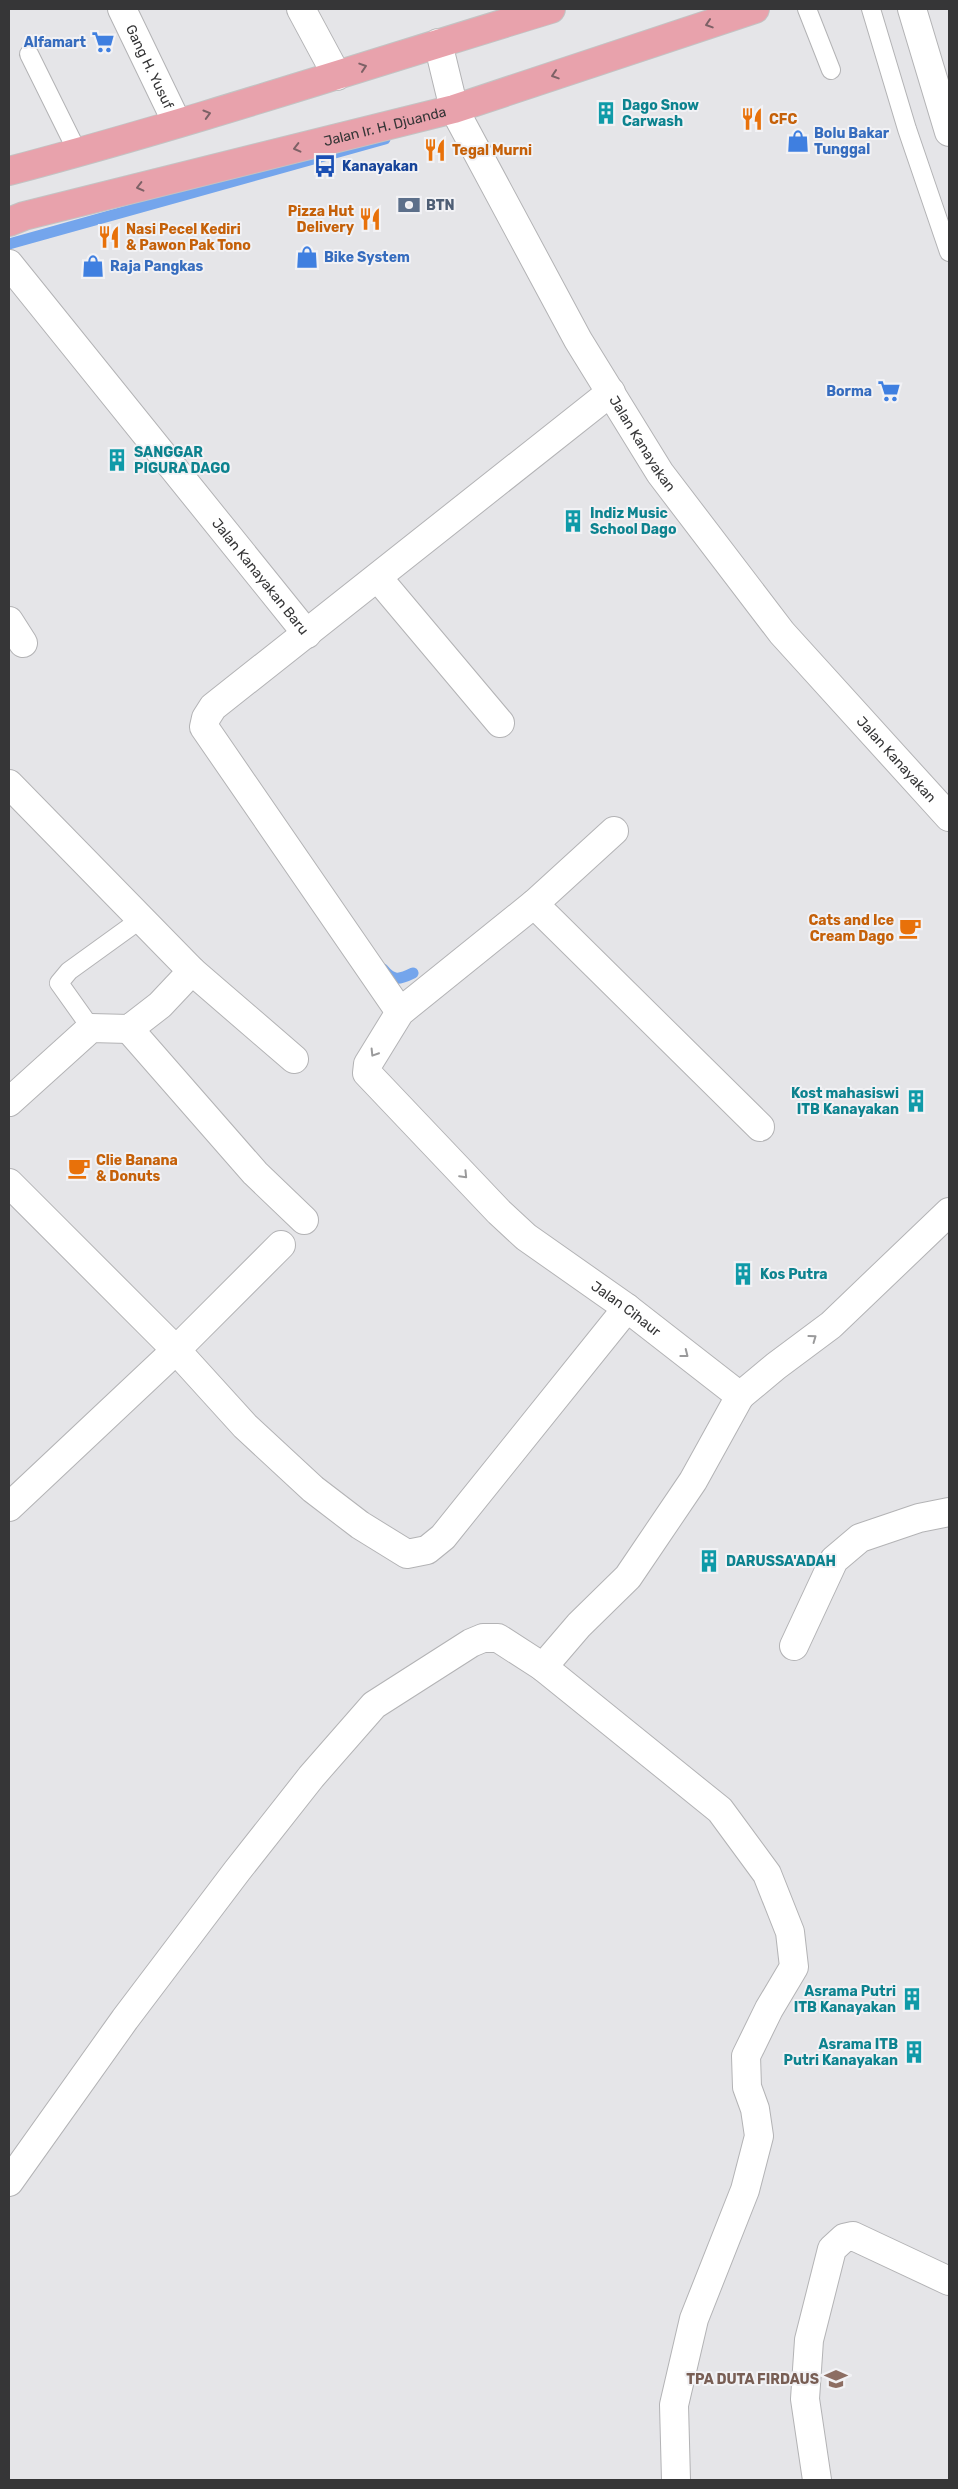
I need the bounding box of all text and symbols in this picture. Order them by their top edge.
one-way arrow [705,18,714,28]
street label: Gang H. Yusuf [122,22,178,112]
supermarket icon: Alfamart [90,29,116,55]
place label: Alfamart [24,34,86,51]
one-way arrow [358,63,366,73]
one-way arrow [551,70,559,80]
place label: Dago Snow Carwash [622,97,699,130]
building icon: Dago Snow Carwash [593,100,619,126]
street label: Jalan Ir. H. Djuanda [322,103,448,150]
restaurant icon: CFC [739,106,765,132]
one-way arrow [202,110,211,120]
place label: CFC [769,111,797,128]
place label: Bolu Bakar Tunggal [814,125,890,158]
shop icon: Bolu Bakar Tunggal [785,128,811,154]
restaurant icon: Tegal Murni [422,137,448,163]
one-way arrow [293,142,302,153]
place label: Tegal Murni [452,142,532,159]
bus stop icon: Kanayakan [312,153,338,179]
place label: Kanayakan [342,158,418,175]
one-way arrow [135,181,144,192]
bank icon: BTN [396,192,422,218]
place label: BTN [426,197,455,214]
place label: Pizza Hut Delivery [288,203,355,236]
restaurant icon: Pizza Hut Delivery [357,206,383,232]
place label: Nasi Pecel Kediri & Pawon Pak Tono [126,221,251,254]
restaurant icon: Nasi Pecel Kediri & Pawon Pak Tono [96,224,122,250]
shop icon: Bike System [294,244,320,270]
place label: Bike System [324,249,410,266]
shop icon: Raja Pangkas [80,253,106,279]
place label: Raja Pangkas [110,258,204,275]
supermarket icon: Borma [876,378,902,404]
place label: Borma [826,383,872,400]
street label: Jalan Kanayakan [606,392,679,495]
place label: SANGGAR PIGURA DAGO [134,444,230,477]
building icon: SANGGAR PIGURA DAGO [104,447,130,473]
place label: Indiz Music School Dago [590,505,676,538]
building icon: Indiz Music School Dago [560,508,586,534]
street label: Jalan Kanayakan Baru [209,515,312,638]
street label: Jalan Kanayakan [853,713,940,806]
place label: Cats and Ice Cream Dago [809,912,894,945]
cafe icon: Cats and Ice Cream Dago [897,915,923,941]
one-way arrow [371,1048,380,1057]
place label: Kost mahasiswi ITB Kanayakan [791,1085,899,1118]
building icon: Kost mahasiswi ITB Kanayakan [903,1088,929,1114]
place label: Clie Banana & Donuts [96,1152,178,1185]
cafe icon: Clie Banana & Donuts [66,1155,92,1181]
one-way arrow [458,1169,467,1178]
building icon: Kos Putra [730,1261,756,1287]
place label: Kos Putra [760,1266,828,1283]
street label: Jalan Cihaur [588,1277,665,1340]
one-way arrow [808,1335,817,1344]
one-way arrow [679,1348,688,1356]
building icon: DARUSSA'ADAH [696,1548,722,1574]
place label: DARUSSA'ADAH [726,1553,836,1570]
place label: Asrama Putri ITB Kanayakan [794,1983,896,2016]
building icon: Asrama Putri ITB Kanayakan [899,1986,925,2012]
place label: Asrama ITB Putri Kanayakan [784,2036,898,2069]
building icon: Asrama ITB Putri Kanayakan [901,2039,927,2065]
school or university icon: TPA DUTA FIRDAUS [823,2366,849,2392]
place label: TPA DUTA FIRDAUS [686,2371,819,2388]

